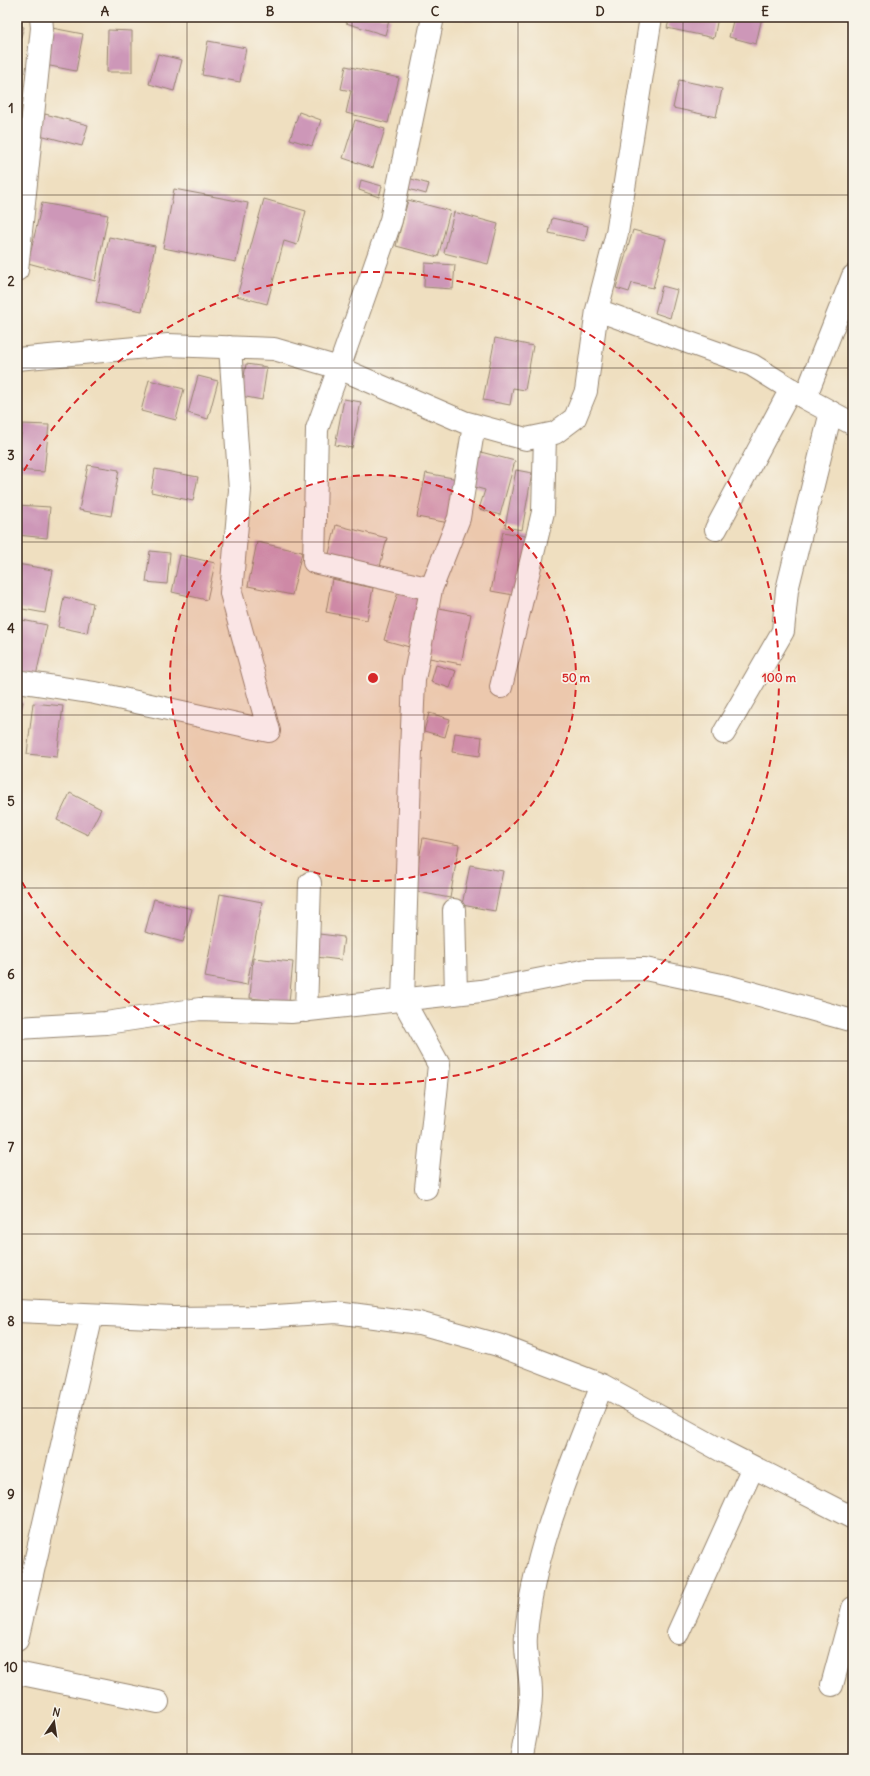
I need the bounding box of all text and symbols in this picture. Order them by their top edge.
text: A [101,3,110,20]
text: B [266,3,275,20]
text: C [431,3,440,20]
text: D [595,3,605,20]
text: E [761,3,769,20]
text: 1 [8,100,14,117]
text: 2 [7,273,15,290]
text: 3 [7,447,15,464]
text: 4 [7,620,15,637]
text: 50 m [562,670,591,685]
text: 100 m [762,670,796,685]
centre of rings [366,671,380,685]
text: 5 [7,793,15,810]
text: 6 [7,966,15,983]
text: 7 [8,1139,15,1156]
text: 8 [7,1313,15,1330]
text: 9 [7,1486,15,1503]
text: 10 [4,1659,18,1676]
north arrow [34,1702,74,1742]
text: N [51,1705,62,1720]

